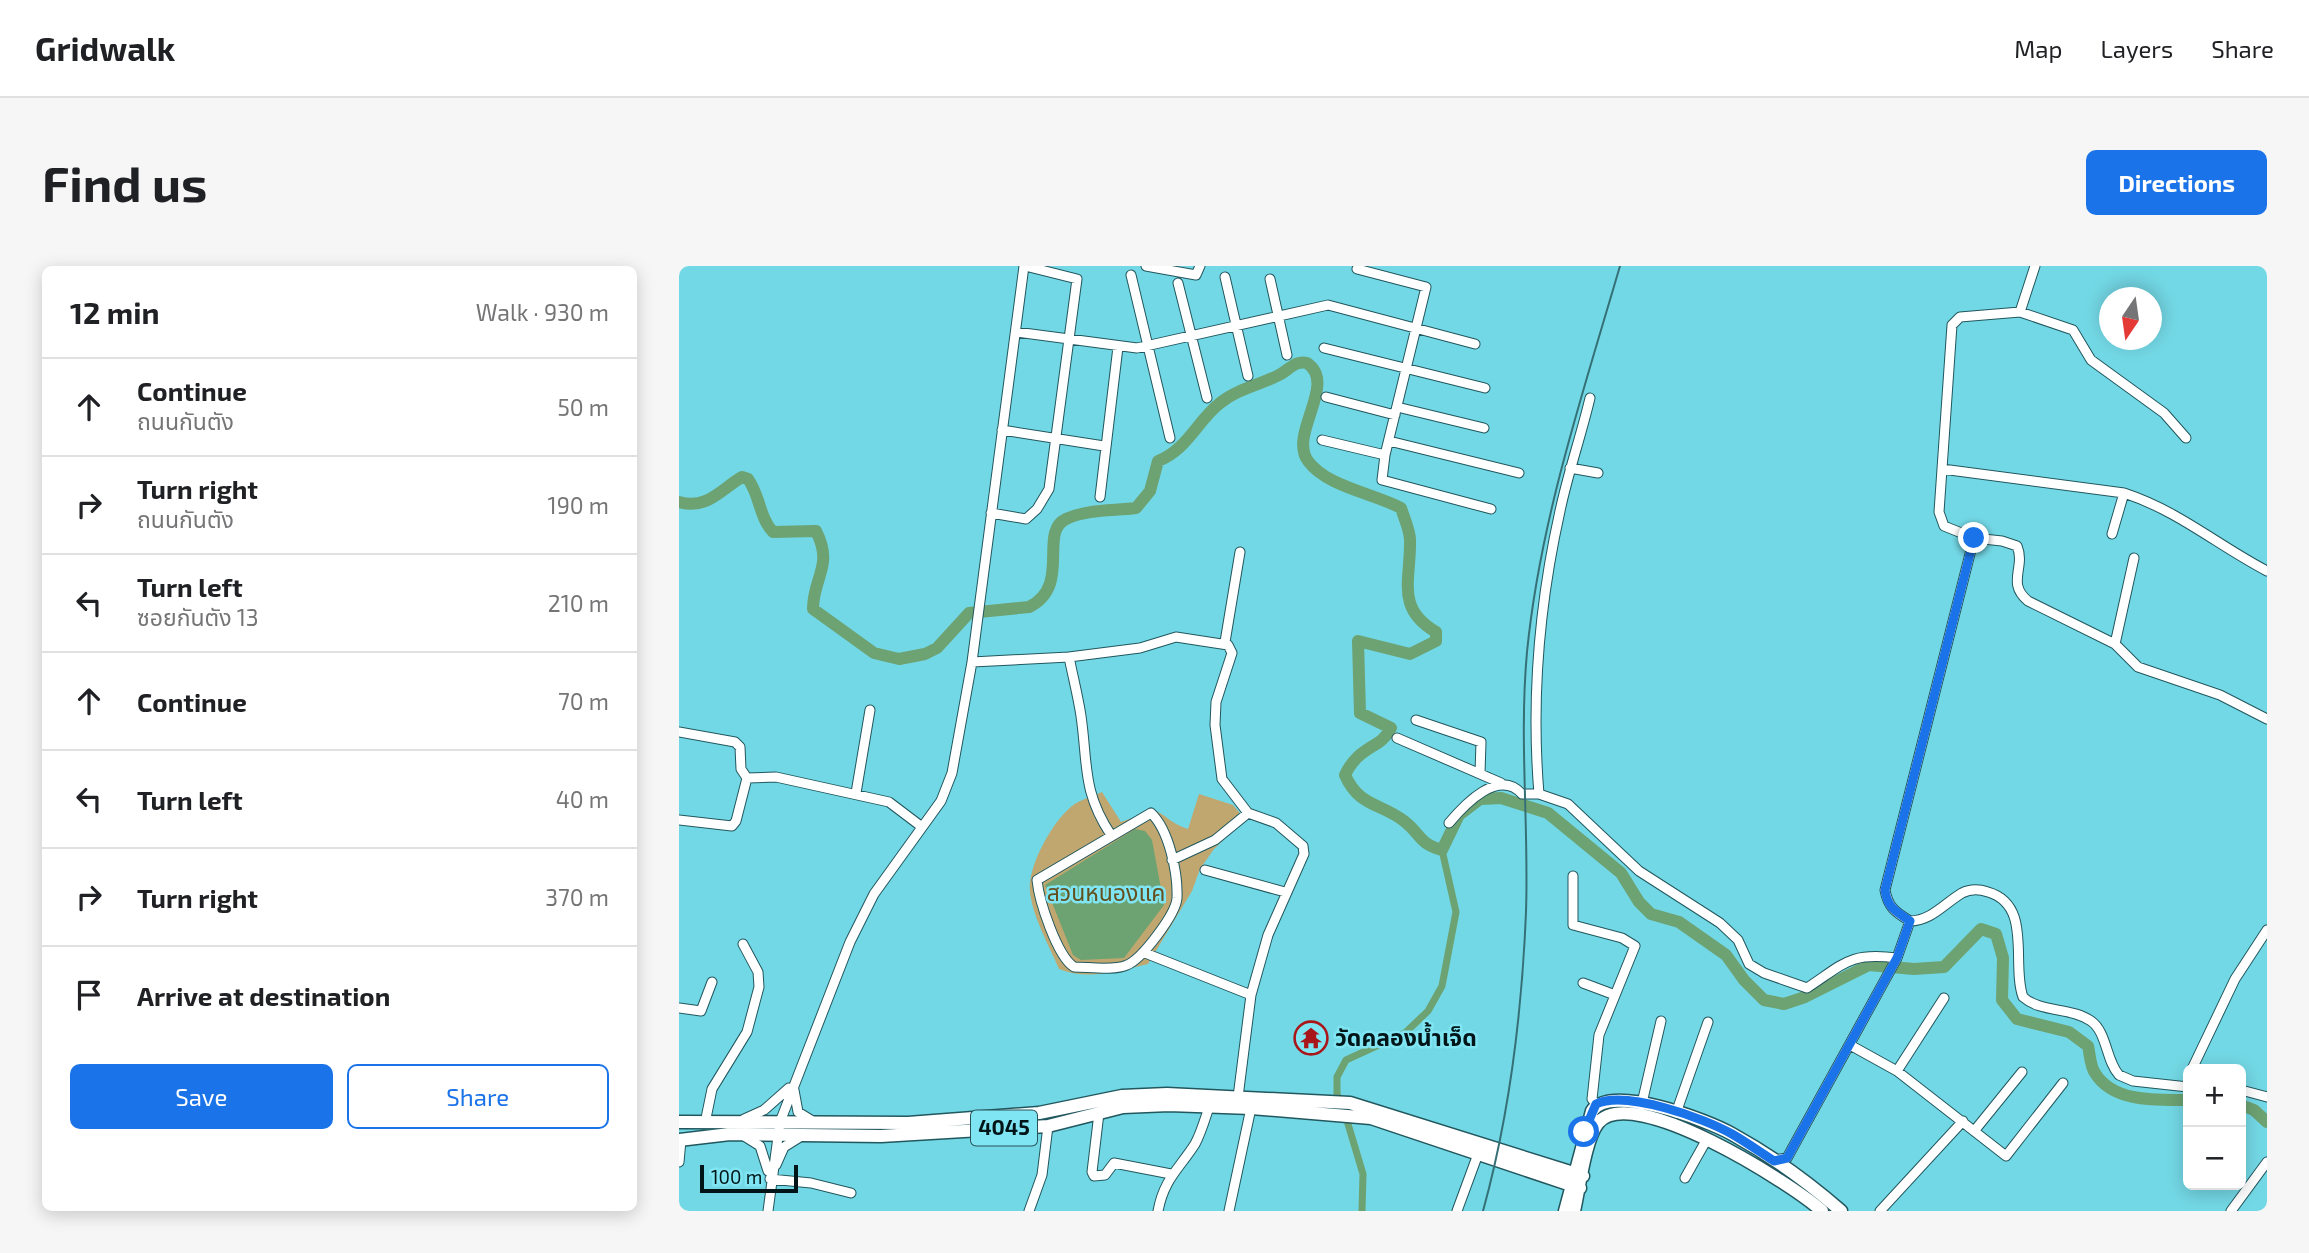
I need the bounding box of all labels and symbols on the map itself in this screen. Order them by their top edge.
north arrow [2099,287,2162,350]
route end [1958,522,1989,553]
park label: สวนหนองแค [1047,878,1165,906]
temple icon: วัดคลองน้ำเจ็ด [1292,1019,1330,1057]
place label: วัดคลองน้ำเจ็ด [1335,1022,1477,1051]
road number: 4045 [971,1110,1037,1146]
route start [1568,1116,1599,1147]
scale bar [700,1162,798,1194]

